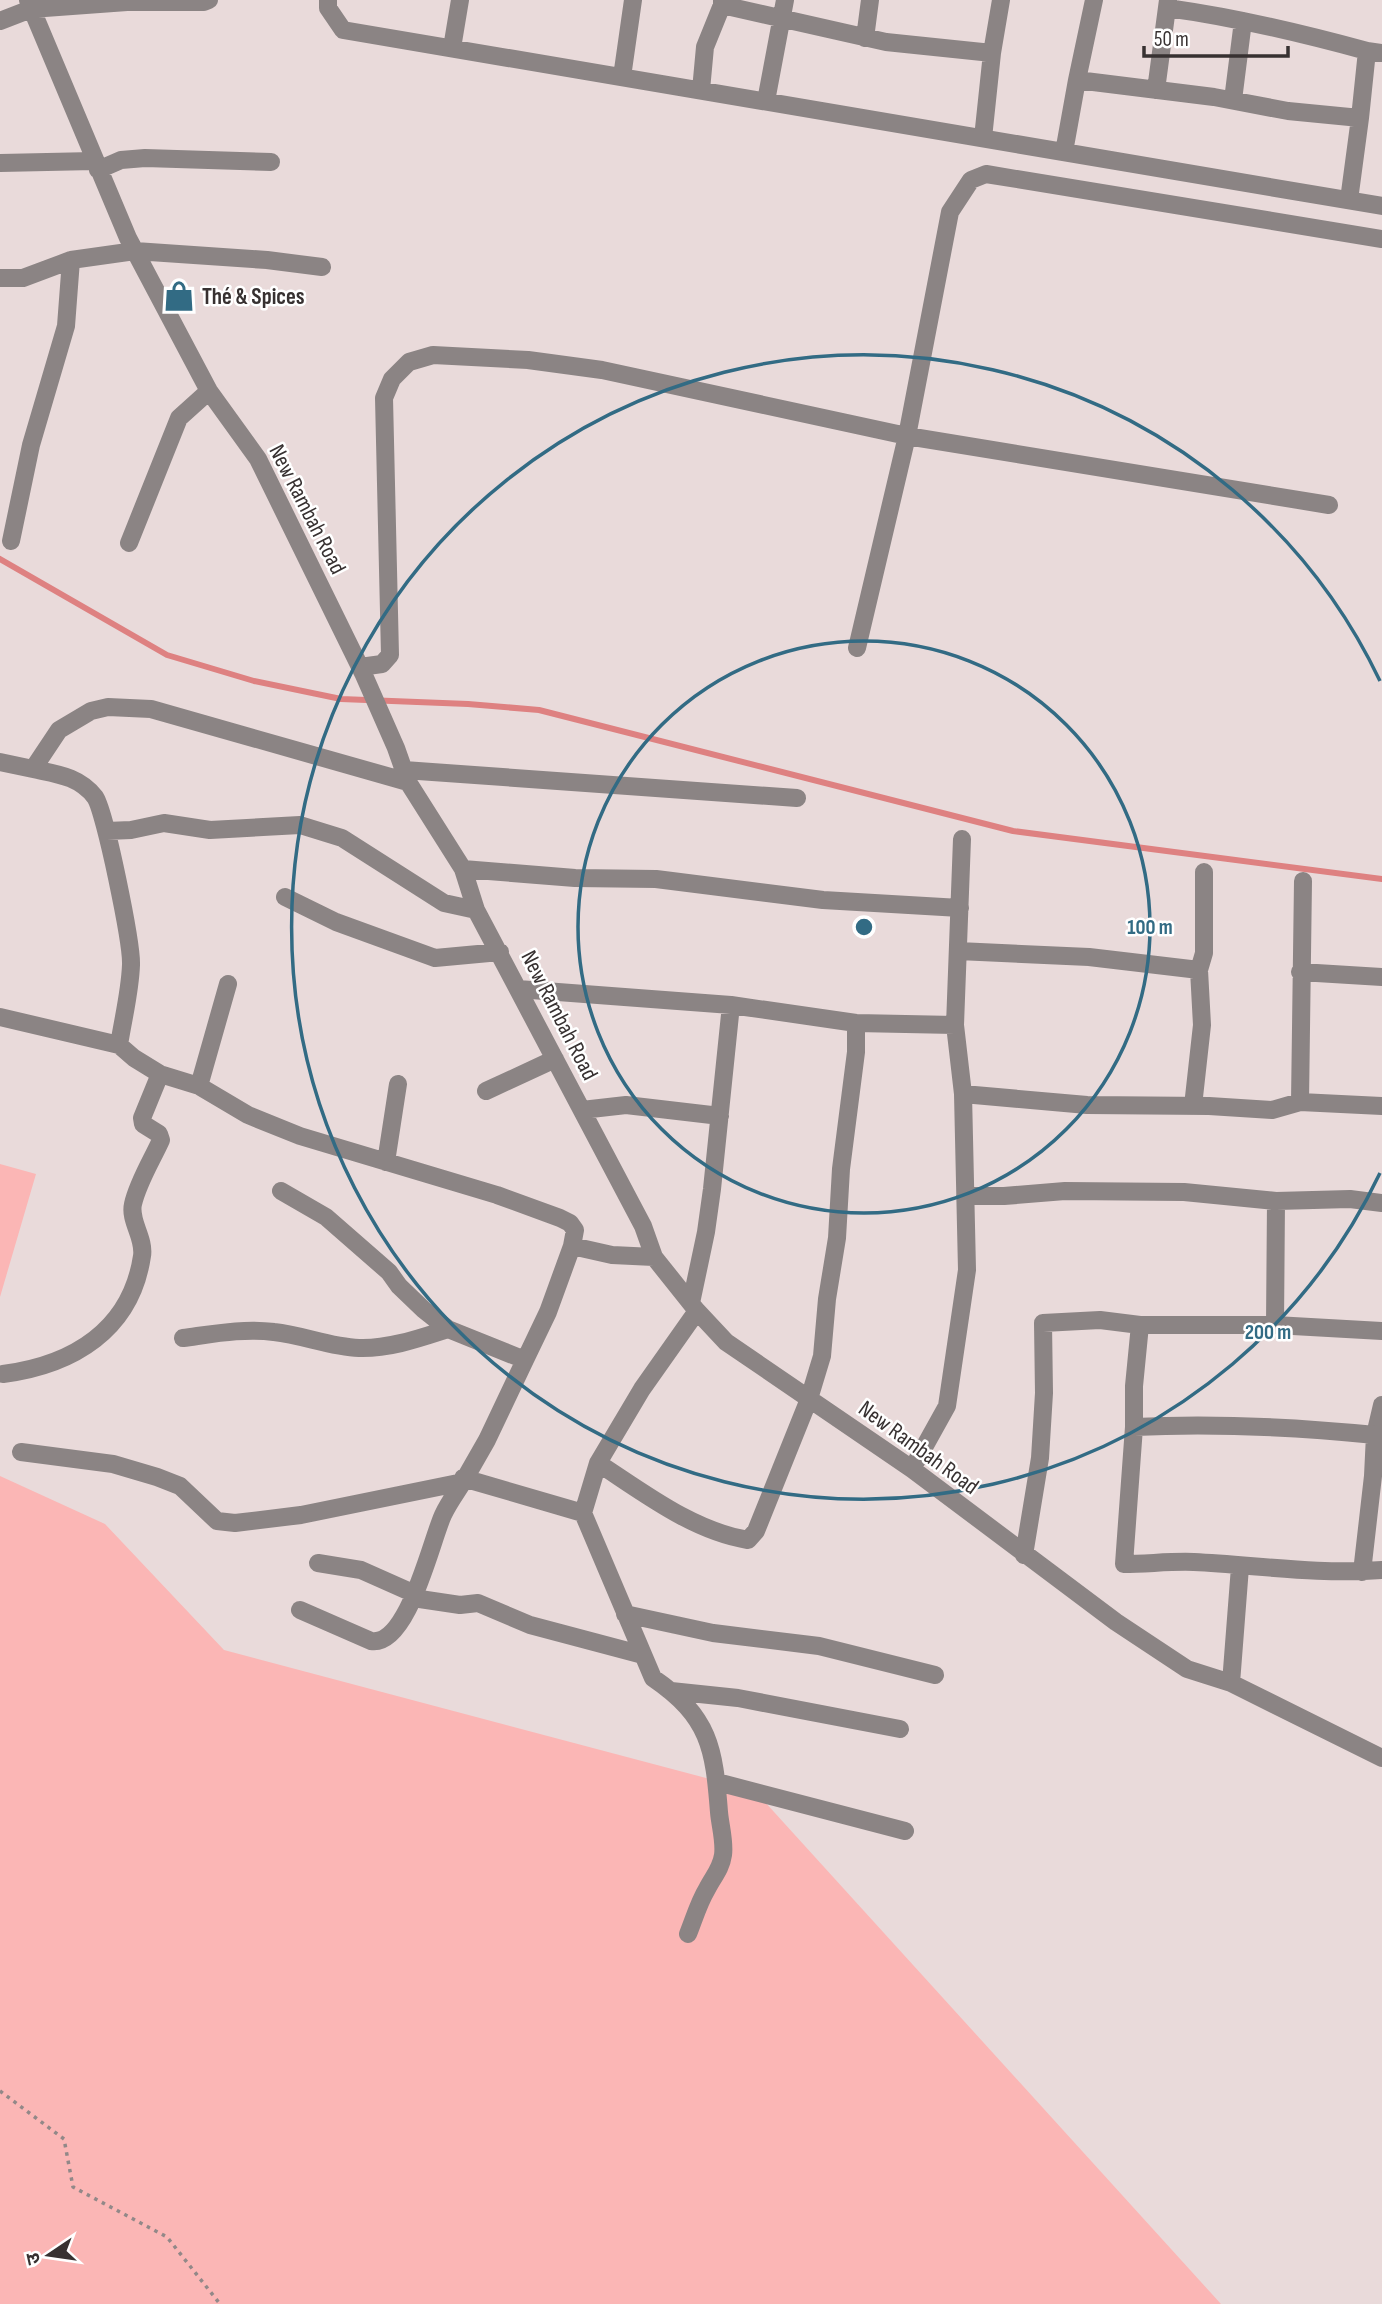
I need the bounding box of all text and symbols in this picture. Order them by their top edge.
scale bar [1144,14,1288,58]
text: 50 m [1154,27,1189,52]
shop icon: Thé & Spices [162,279,196,313]
place label: Thé & Spices [202,283,305,311]
street label: New Rambah Road [262,440,352,579]
centre of rings [852,915,876,939]
text: 100 m [1127,915,1173,940]
street label: New Rambah Road [514,946,604,1085]
text: 200 m [1245,1320,1291,1345]
street label: New Rambah Road [853,1395,984,1501]
north arrow [14,2220,84,2290]
text: उ [21,2250,46,2266]

